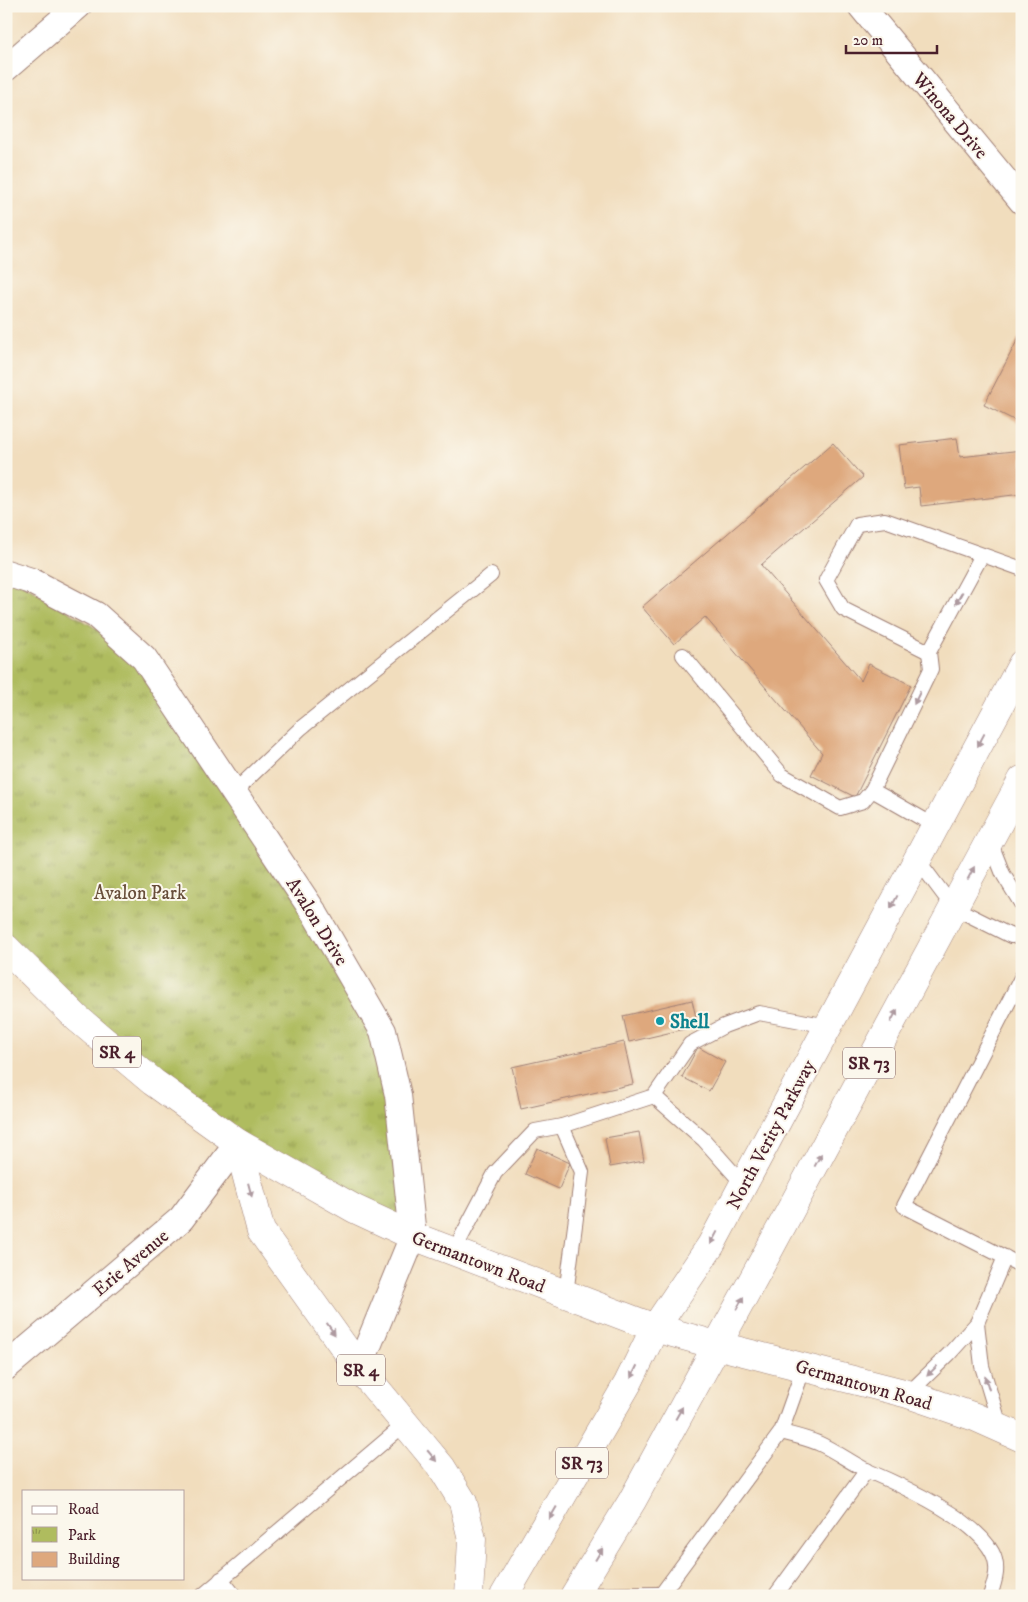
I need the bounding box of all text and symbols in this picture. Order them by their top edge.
scale bar [846,22,937,54]
text: 20 m [853,31,883,50]
street label: Winona Drive [906,67,993,164]
one-way arrow [955,591,963,606]
one-way arrow [912,690,921,705]
one-way arrow [976,734,985,747]
one-way arrow [967,867,976,880]
street label: Avalon Drive [281,874,353,970]
park label: Avalon Park [94,882,187,905]
one-way arrow [890,894,898,909]
one-way arrow [890,1009,898,1024]
place label: Shell [670,1011,709,1034]
marker: Shell [654,1015,666,1027]
road number: SR 4 [93,1036,141,1068]
road number: SR 73 [843,1048,895,1078]
street label: North Verity Parkway [722,1055,821,1213]
one-way arrow [814,1152,822,1167]
one-way arrow [247,1183,255,1198]
street label: Erie Avenue [88,1225,174,1302]
street label: Germantown Road [408,1226,549,1299]
one-way arrow [710,1231,719,1245]
one-way arrow [736,1295,744,1310]
one-way arrow [326,1322,336,1336]
road number: SR 4 [337,1354,385,1386]
street label: Germantown Road [793,1355,935,1416]
one-way arrow [630,1365,638,1379]
one-way arrow [926,1365,938,1377]
one-way arrow [983,1375,991,1390]
one-way arrow [675,1406,684,1420]
road number: SR 73 [556,1448,608,1479]
one-way arrow [427,1450,438,1463]
legend [22,1490,185,1580]
text: Road [68,1500,100,1519]
one-way arrow [548,1506,557,1519]
text: Park [68,1526,97,1545]
one-way arrow [595,1548,604,1561]
text: Building [68,1550,120,1569]

